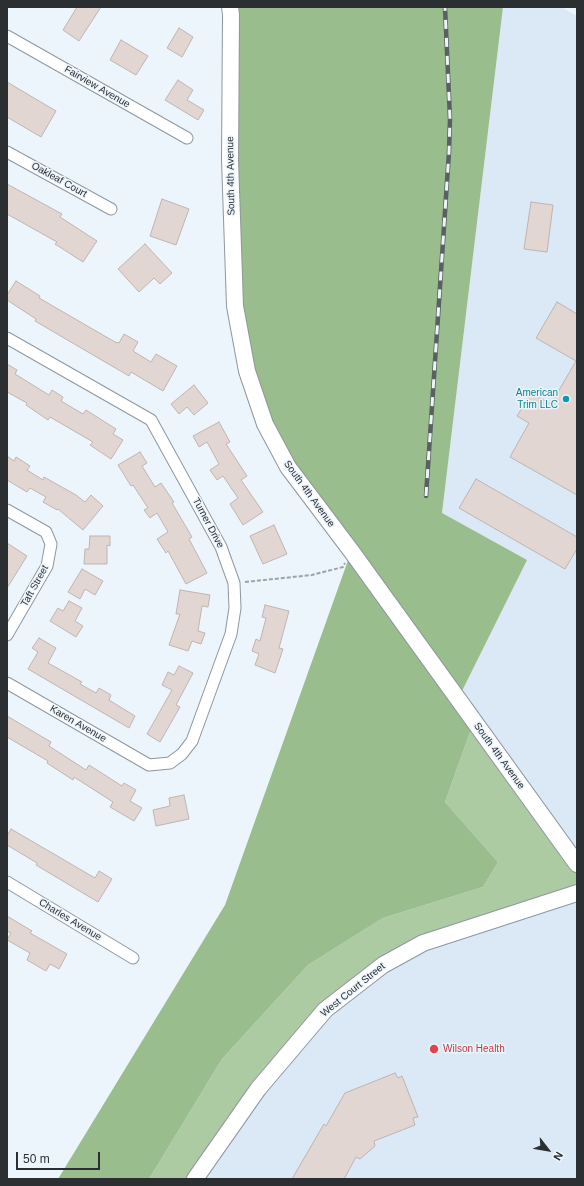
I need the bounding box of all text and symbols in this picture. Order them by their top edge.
street label: Fairview Avenue [62,63,132,111]
street label: South 4th Avenue [224,136,238,216]
street label: Oakleaf Court [29,160,89,200]
place label: American Trim LLC [516,387,558,410]
marker: American Trim LLC [561,394,571,404]
street label: South 4th Avenue [281,458,337,530]
street label: Turner Drive [190,496,226,550]
street label: Taft Street [19,563,51,609]
street label: Karen Avenue [48,703,108,745]
street label: South 4th Avenue [471,720,527,792]
street label: Charles Avenue [36,897,104,943]
street label: West Court Street [318,960,388,1020]
marker: Wilson Health [428,1043,440,1055]
place label: Wilson Health [443,1043,505,1055]
north arrow [528,1130,568,1170]
scale bar [18,1144,102,1170]
text: N [551,1150,565,1163]
text: 50 m [23,1152,50,1166]

